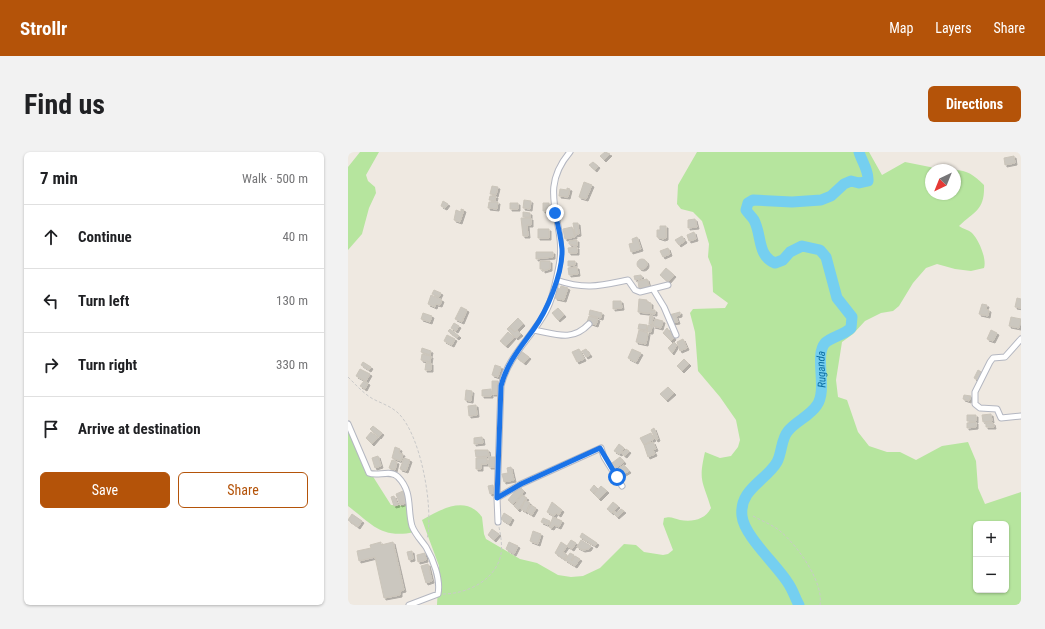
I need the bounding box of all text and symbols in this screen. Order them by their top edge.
text: Strollr [20,17,67,40]
text: Map [889,20,913,36]
text: Layers [935,20,972,36]
text: Share [994,20,1025,36]
button: Directions [928,86,1021,122]
text: Find us [24,88,105,121]
north arrow [925,164,961,200]
text: 7 min [40,168,78,188]
text: Walk · 500 m [242,171,308,186]
route end [546,204,564,222]
icon: ahead [40,226,62,248]
text: Continue [78,228,132,246]
text: 40 m [282,229,308,244]
icon: left [40,290,62,312]
text: Turn left [78,292,129,310]
text: 130 m [276,293,308,308]
water label: Ruganda [814,350,829,388]
icon: right [40,354,62,376]
text: Turn right [78,356,137,374]
text: 330 m [276,357,308,372]
icon: arrive [40,418,62,440]
text: Arrive at destination [78,420,201,438]
route start [608,468,626,486]
button: Save [40,472,170,508]
button: Share [178,472,308,508]
map controls [973,521,1009,593]
button: + [973,521,1009,557]
button: − [973,557,1009,593]

